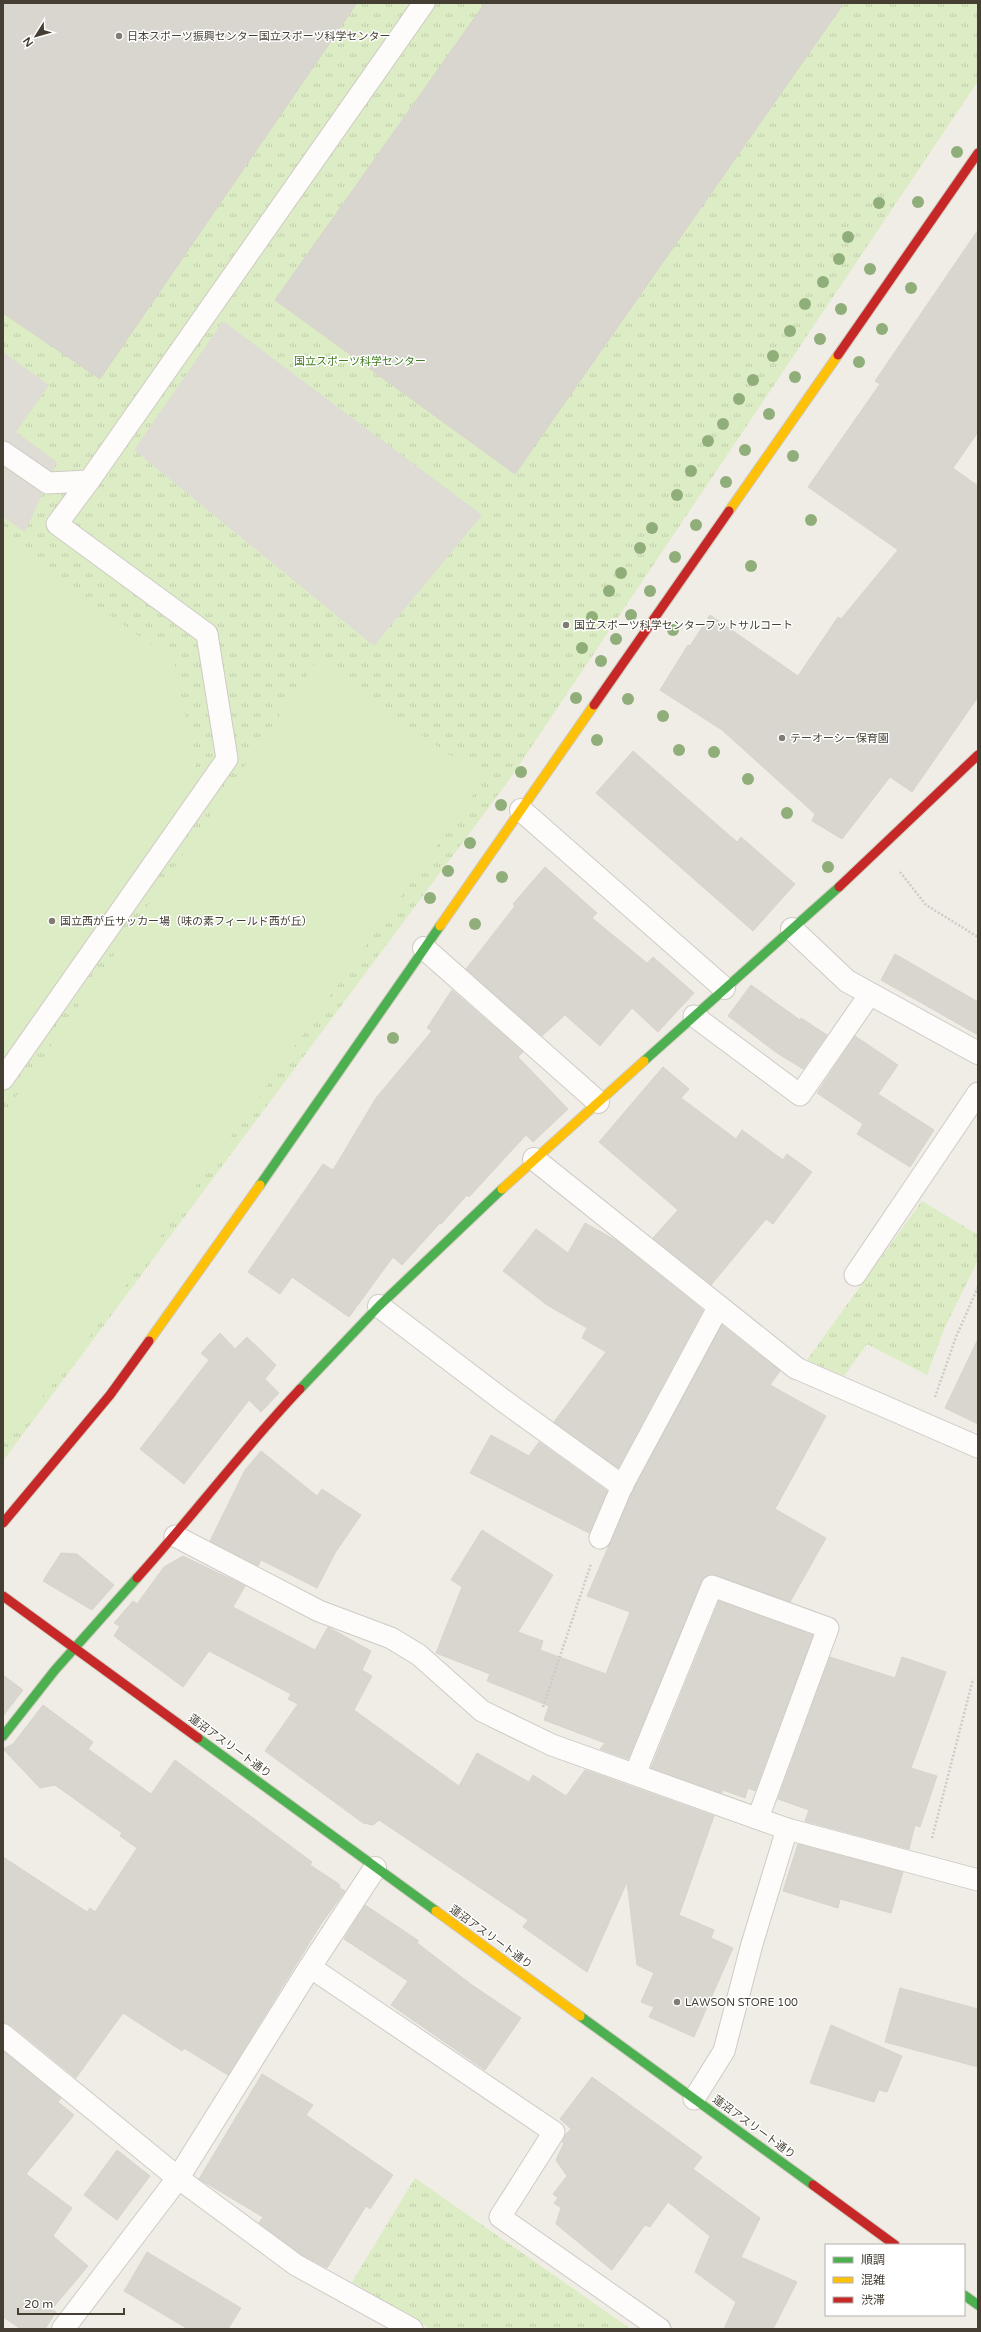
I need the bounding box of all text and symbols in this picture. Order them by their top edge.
north arrow [16,16,56,56]
place label: 日本スポーツ振興センター国立スポーツ科学センター [127,30,391,43]
marker: 日本スポーツ振興センター国立スポーツ科学センター [114,31,124,41]
text: N [21,34,36,49]
park label: 国立スポーツ科学センター [294,355,426,368]
place label: 国立スポーツ科学センターフットサルコート [574,619,793,632]
marker: 国立スポーツ科学センターフットサルコート [561,620,571,630]
place label: テーオーシー保育園 [790,732,889,745]
marker: テーオーシー保育園 [777,733,787,743]
place label: 国立西が丘サッカー場（味の素フィールド西が丘） [60,915,313,928]
marker: 国立西が丘サッカー場（味の素フィールド西が丘） [47,916,57,926]
street label: 蓮沼アスリート通り [186,1712,274,1780]
street label: 蓮沼アスリート通り [447,1903,535,1971]
place label: LAWSON STORE 100 [685,1996,798,2009]
marker: LAWSON STORE 100 [672,1997,682,2007]
street label: 蓮沼アスリート通り [710,2093,798,2161]
legend [825,2244,965,2316]
text: 順調 [861,2253,885,2267]
text: 混雑 [861,2273,885,2287]
scale bar [18,2290,124,2316]
text: 渋滞 [861,2293,885,2307]
text: 20 m [24,2297,53,2311]

